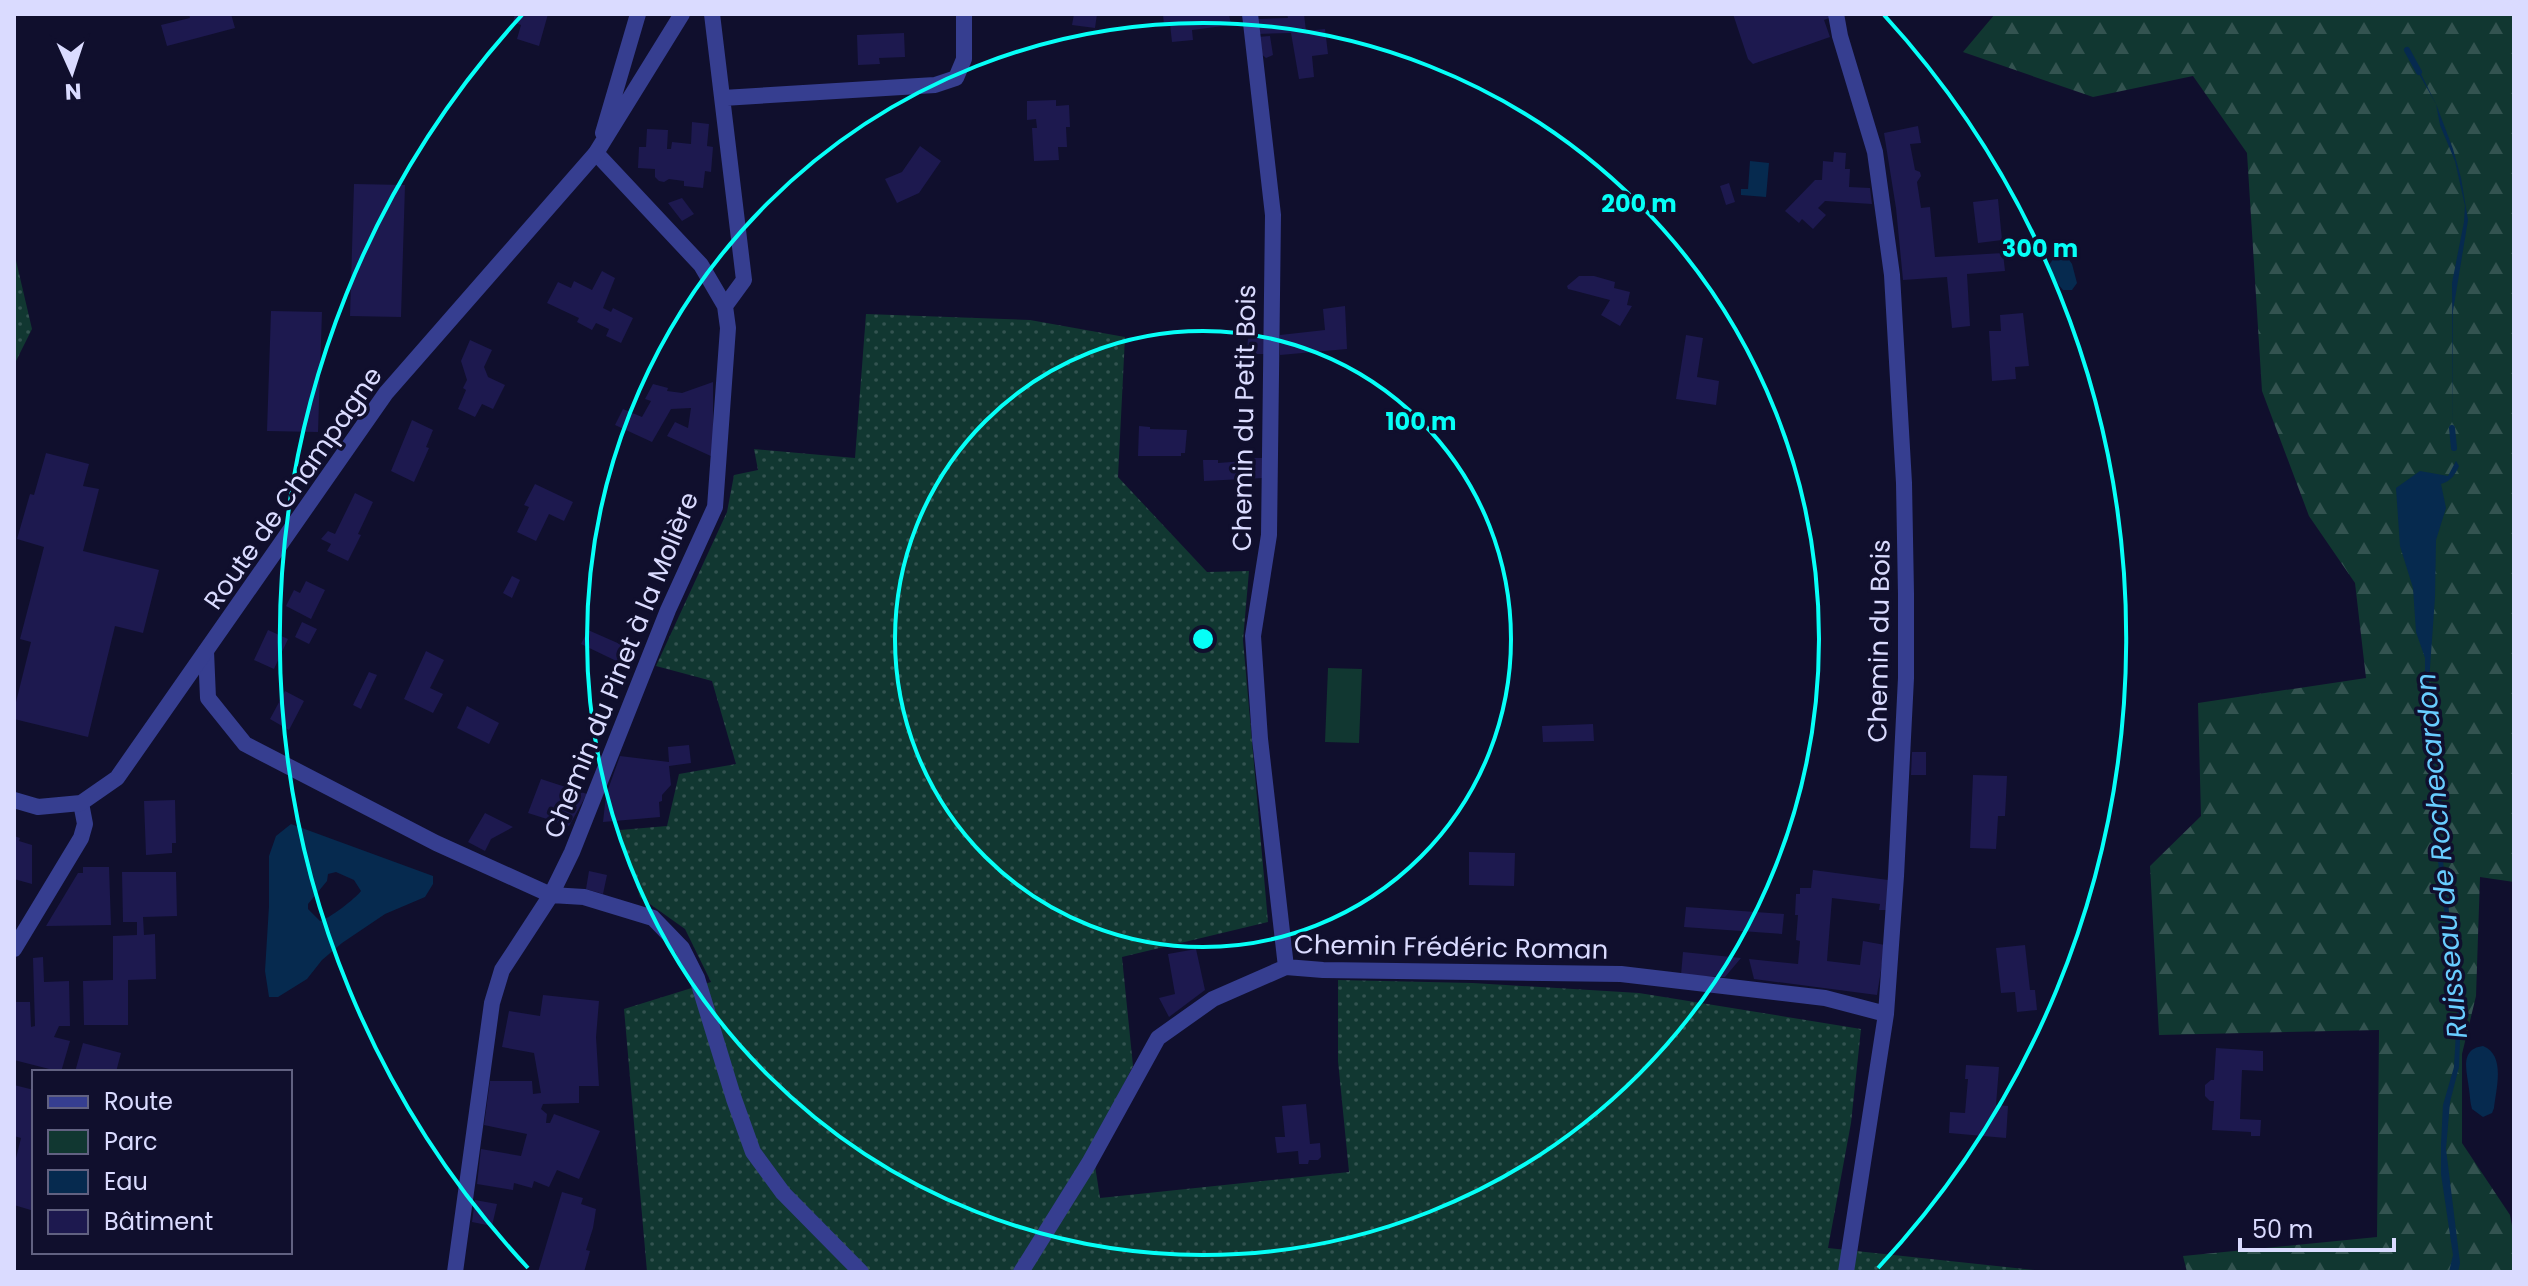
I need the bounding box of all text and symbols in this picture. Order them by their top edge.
north arrow [32,32,112,112]
text: N [64,76,82,107]
text: 200 m [1601,187,1677,220]
text: 300 m [2002,232,2078,265]
street label: Chemin du Petit Bois [1224,284,1264,552]
street label: Route de Champagne [195,359,391,617]
text: 100 m [1386,405,1456,438]
street label: Chemin du Pinet à la Molière [535,486,707,844]
street label: Chemin du Bois [1859,539,1899,743]
centre of rings [1189,625,1217,653]
water label: Ruisseau de Rochecardon [2406,672,2477,1040]
street label: Chemin Frédéric Roman [1293,926,1609,968]
legend [32,1070,292,1254]
text: Route [104,1085,173,1118]
text: Parc [104,1125,158,1158]
text: Eau [104,1165,148,1198]
scale bar [2240,1202,2394,1252]
text: Bâtiment [104,1205,213,1238]
text: 50 m [2252,1213,2313,1246]

